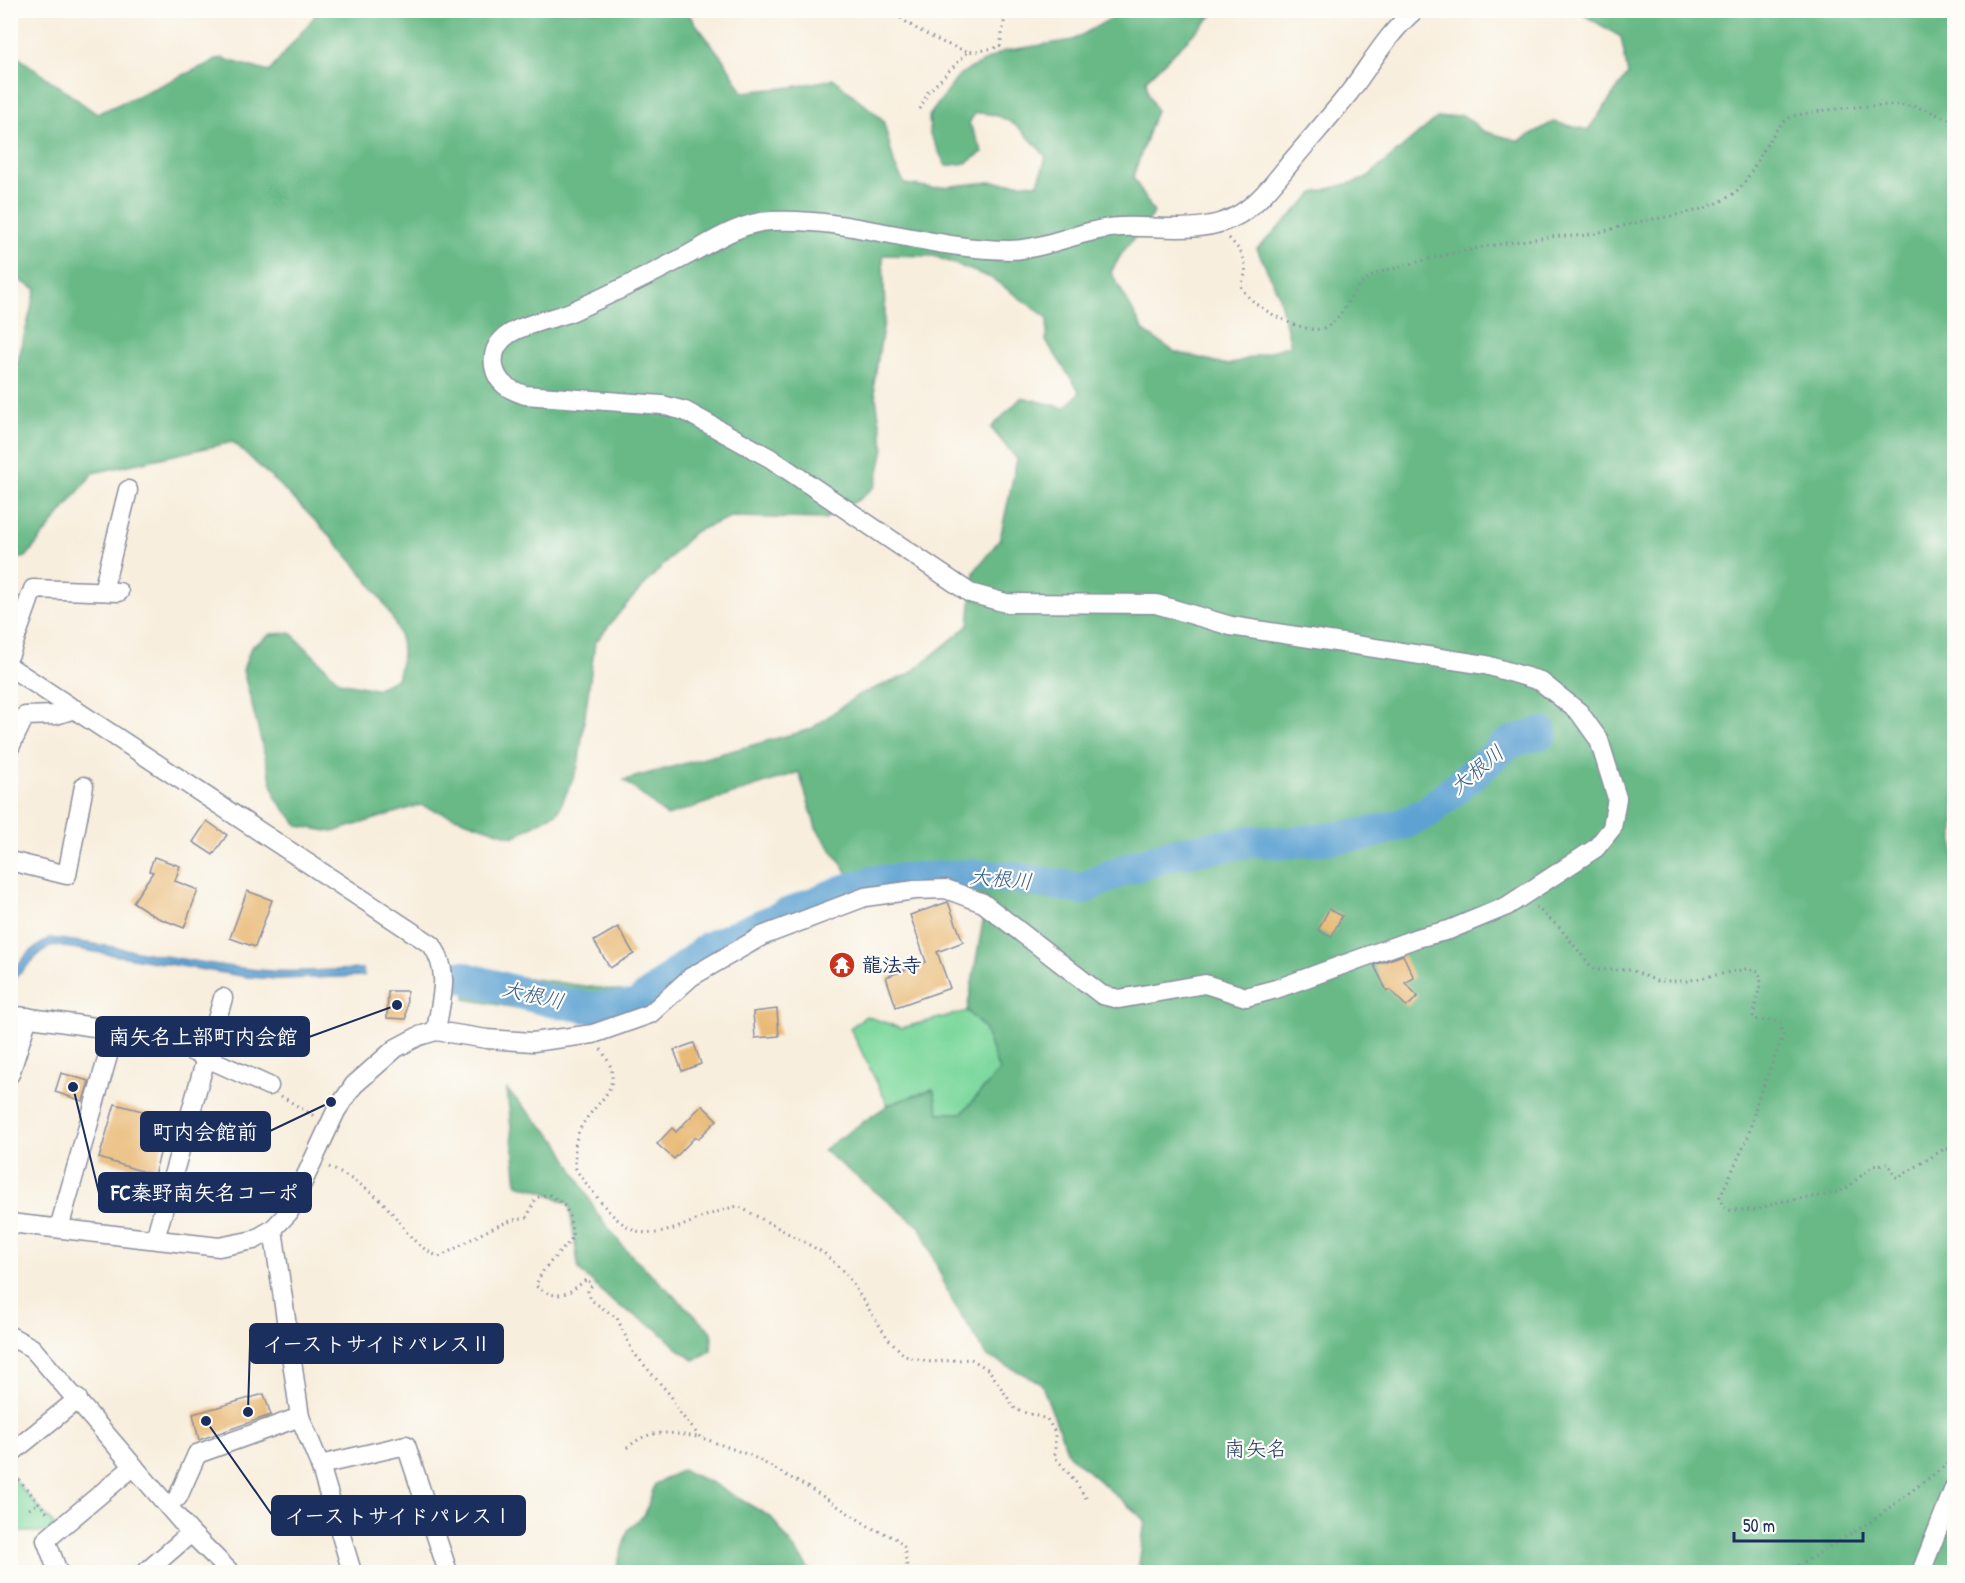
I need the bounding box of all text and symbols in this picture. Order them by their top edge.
water label: 大根川 [1443,738,1510,801]
water label: 大根川 [968,861,1034,896]
temple icon: 龍法寺 [827,950,857,980]
place label: 龍法寺 [862,951,922,978]
water label: 大根川 [499,973,567,1016]
callout: 南矢名上部町内会館 [96,1017,309,1056]
text: 南矢名上部町内会館 [109,1022,298,1051]
callout: 町内会館前 [141,1112,270,1151]
text: 町内会館前 [153,1117,258,1146]
callout: FC秦野南矢名コーポ [99,1173,311,1212]
text: FC秦野南矢名コーポ [110,1178,299,1207]
callout: イーストサイドパレスⅡ [250,1324,503,1363]
text: イーストサイドパレスⅡ [263,1329,491,1358]
district label: 南矢名 [1225,1434,1288,1463]
callout: イーストサイドパレスⅠ [272,1496,525,1535]
text: イーストサイドパレスⅠ [285,1501,513,1530]
scale bar [1734,1505,1863,1543]
text: 50 m [1743,1513,1775,1538]

